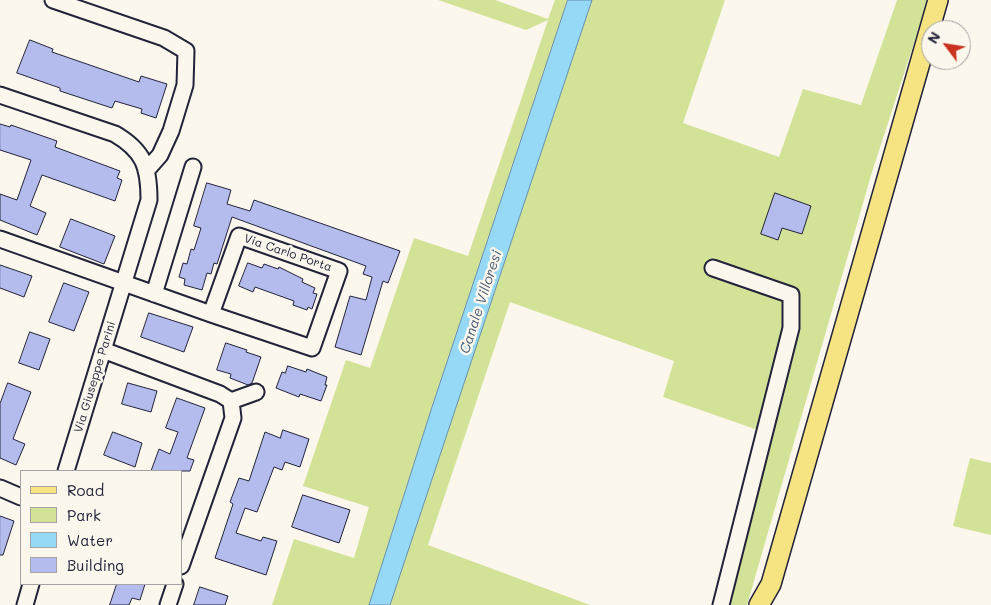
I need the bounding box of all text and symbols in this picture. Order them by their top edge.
north arrow [921,20,971,70]
text: N [923,28,944,47]
street label: Via Carlo Porta [242,231,334,275]
water label: Canale Villoresi [456,248,506,356]
street label: Via Giuseppe Parini [71,319,119,435]
legend [20,470,182,585]
text: Road [67,480,104,500]
text: Park [67,505,101,525]
text: Water [67,530,113,550]
text: Building [67,555,124,575]

